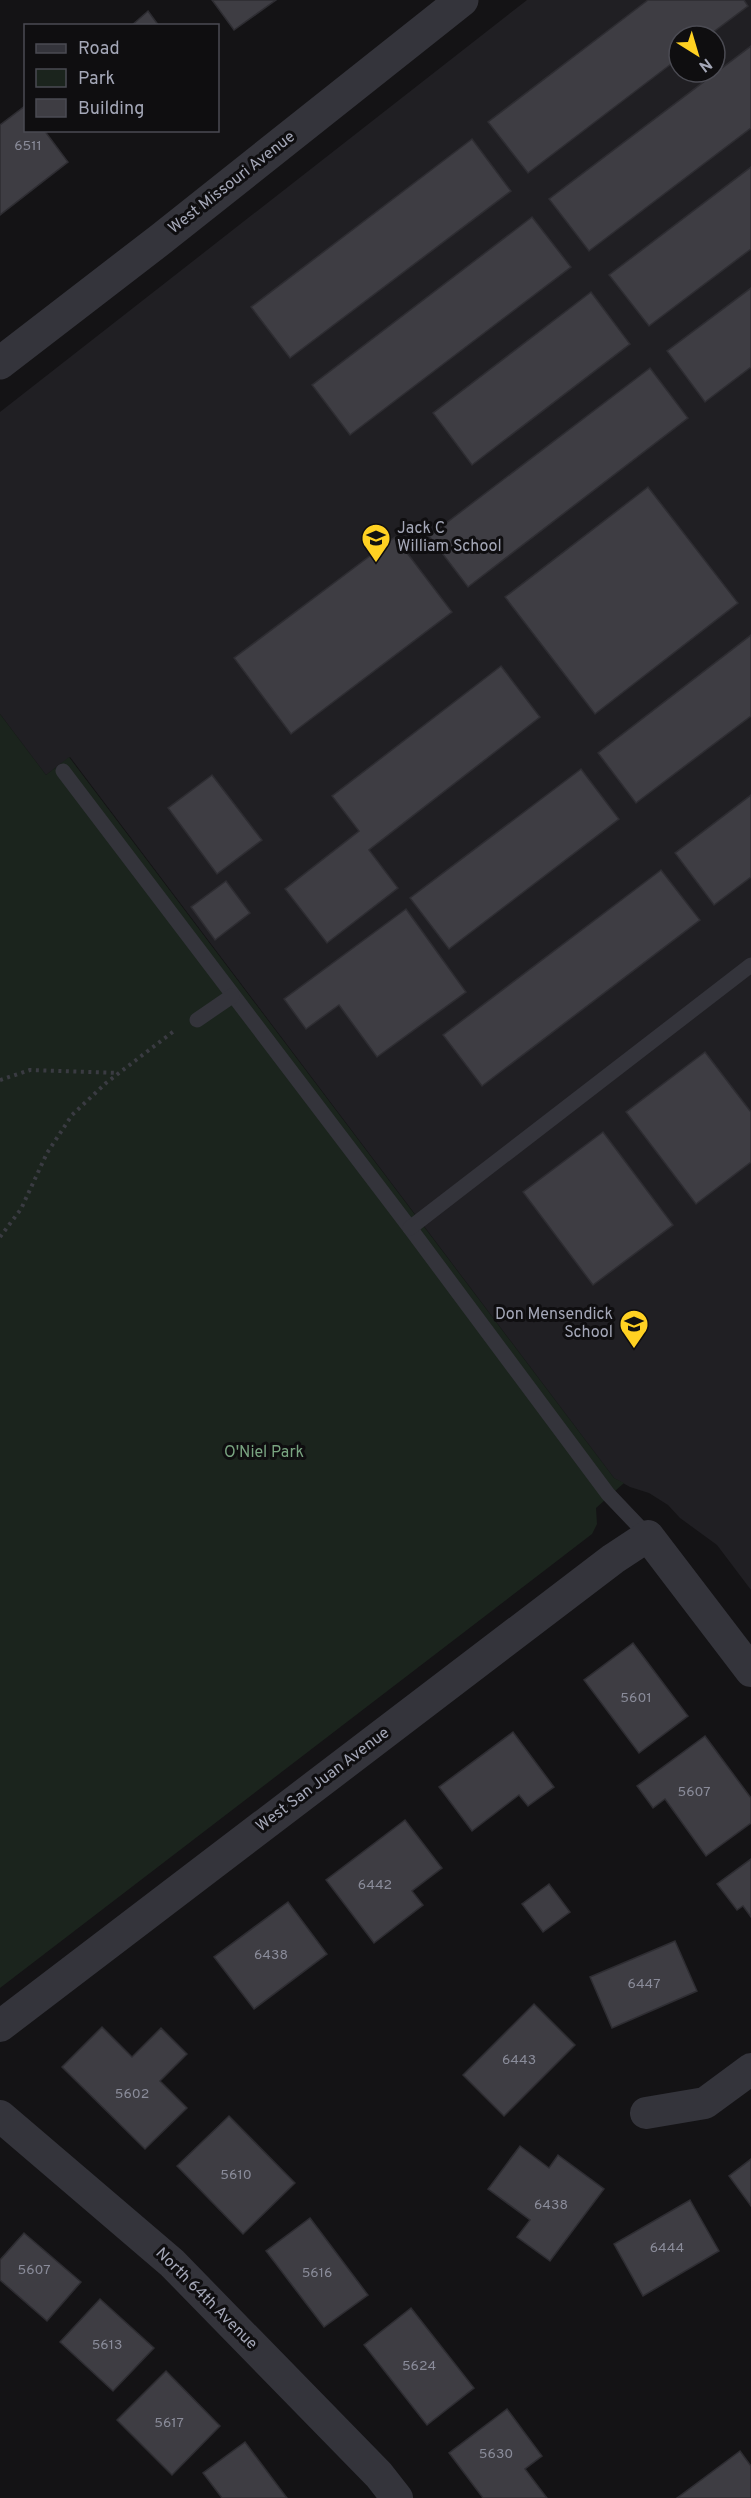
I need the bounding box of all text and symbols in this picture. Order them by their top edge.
legend [24,24,219,132]
north arrow [667,24,727,84]
text: Road [78,38,120,61]
text: N [694,53,715,76]
text: Park [78,68,115,91]
text: Building [78,98,144,121]
street label: West Missouri Avenue [165,127,299,239]
house number: 6511 [14,138,42,155]
place label: Jack C William School [397,519,502,557]
school or university icon: Jack C William School [360,522,392,564]
place label: Don Mensendick School [495,1305,613,1343]
school or university icon: Don Mensendick School [618,1308,650,1350]
park label: O'Niel Park [224,1443,304,1463]
house number: 5601 [620,1690,652,1707]
street label: West San Juan Avenue [252,1723,394,1837]
house number: 5607 [678,1784,710,1801]
house number: 6442 [358,1877,392,1894]
house number: 6438 [254,1947,288,1964]
house number: 6447 [628,1976,660,1993]
house number: 6443 [502,2052,536,2069]
house number: 5602 [115,2086,149,2103]
house number: 5610 [220,2167,252,2184]
house number: 6438 [534,2197,568,2214]
house number: 6444 [650,2240,684,2257]
street label: North 64th Avenue [151,2244,261,2354]
house number: 5607 [18,2262,50,2279]
house number: 5616 [302,2265,332,2282]
house number: 5613 [92,2337,122,2354]
house number: 5624 [402,2358,436,2375]
house number: 5617 [154,2415,184,2432]
house number: 5630 [479,2446,513,2463]

